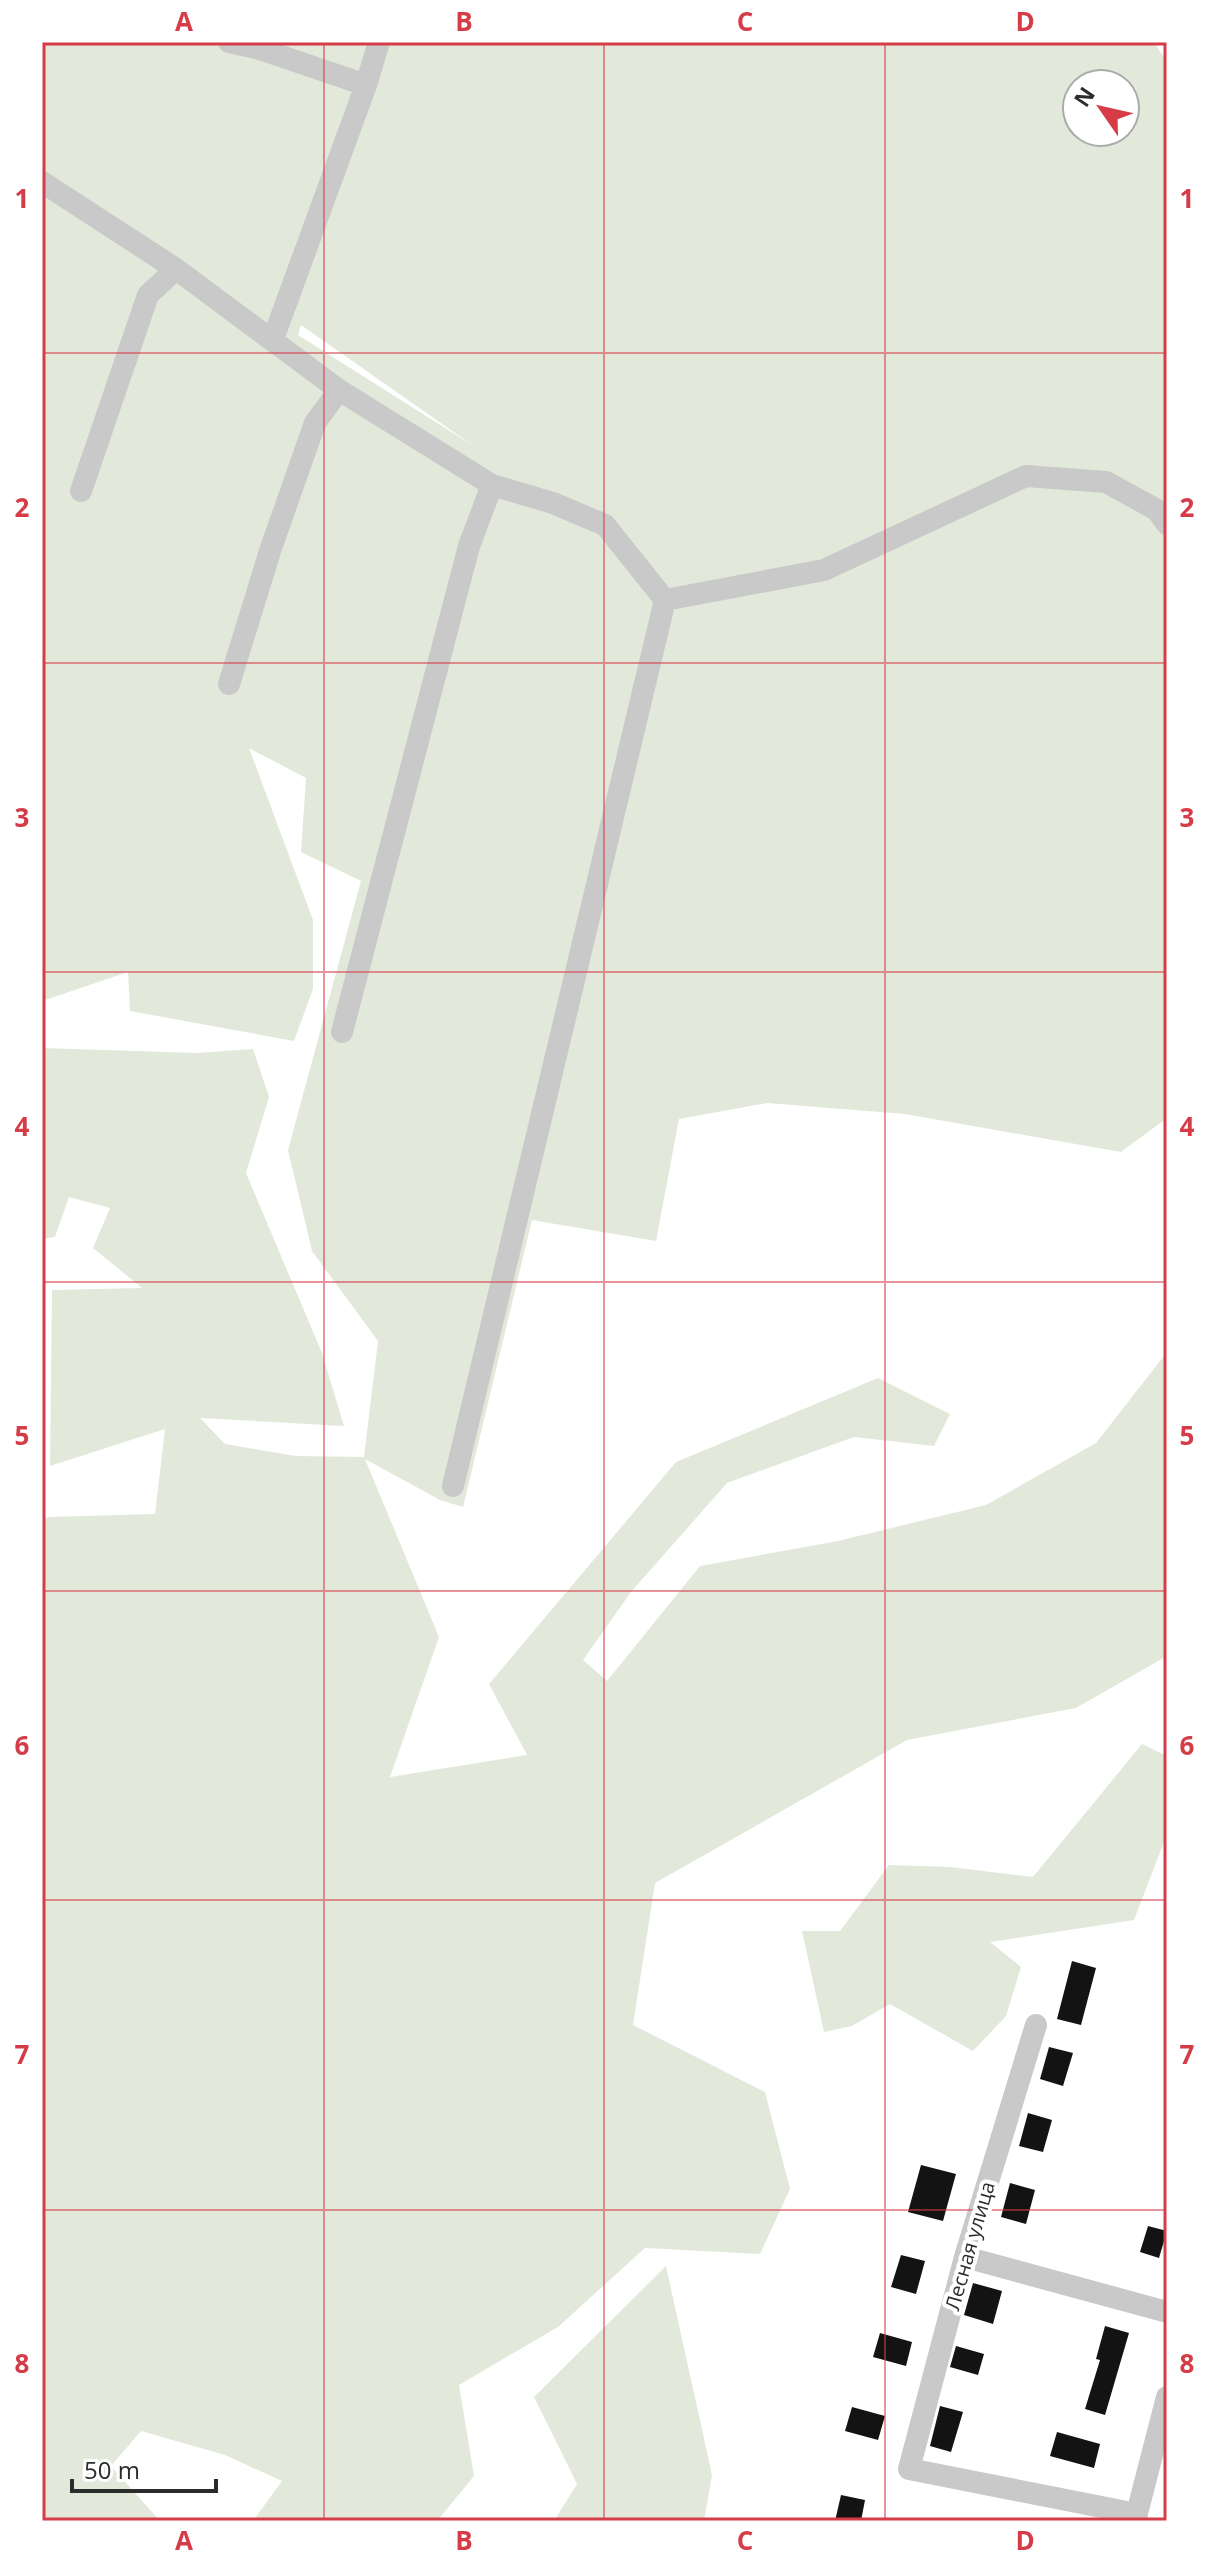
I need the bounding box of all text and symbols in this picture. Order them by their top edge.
text: A [175,3,193,39]
text: B [455,3,473,39]
text: C [737,3,753,39]
text: D [1015,3,1035,39]
north arrow [1061,68,1141,148]
text: N [1066,80,1101,112]
text: 1 [15,180,29,216]
text: 1 [1180,180,1194,216]
text: 2 [15,489,30,525]
text: 2 [1180,489,1195,525]
text: 3 [15,799,29,835]
text: 3 [1180,799,1194,835]
text: 4 [15,1108,30,1144]
text: 4 [1180,1108,1195,1144]
text: 5 [15,1417,29,1453]
text: 5 [1180,1417,1194,1453]
text: 6 [15,1727,30,1763]
text: 6 [1180,1727,1195,1763]
text: 7 [15,2036,30,2072]
text: 7 [1180,2036,1195,2072]
street label: Лесная улица [938,2178,1001,2313]
text: 8 [15,2345,29,2381]
text: 8 [1180,2345,1194,2381]
scale bar [72,2443,216,2493]
text: 50 m [84,2453,140,2486]
text: A [175,2522,193,2558]
text: B [455,2522,473,2558]
text: C [737,2522,753,2558]
text: D [1015,2522,1035,2558]

